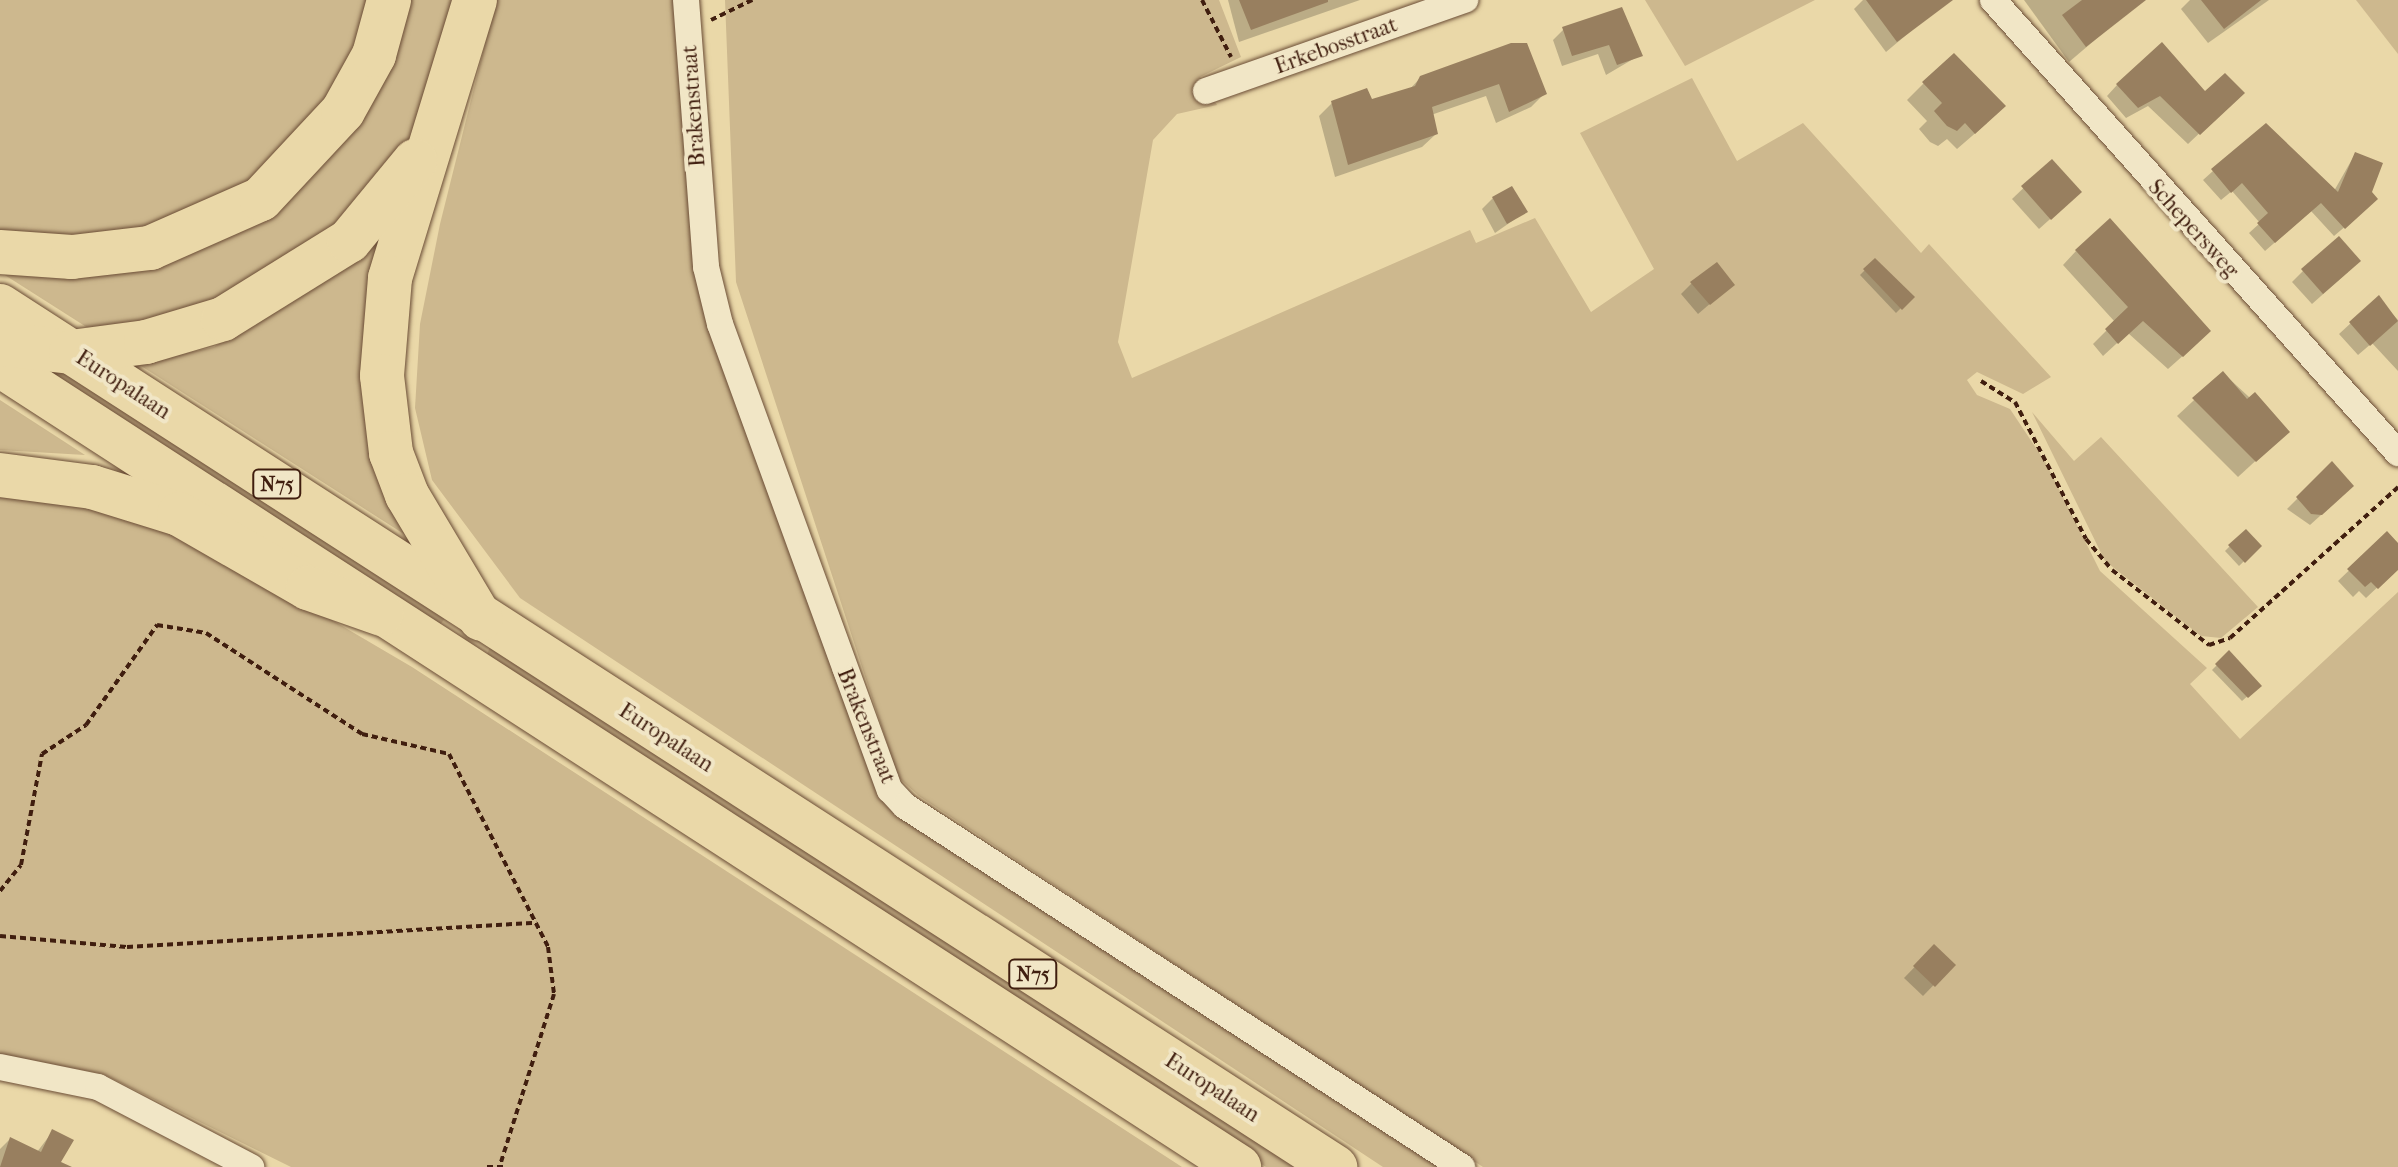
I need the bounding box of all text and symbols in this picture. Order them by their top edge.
street label: Erkebosstraat [1271,12,1401,80]
street label: Brakenstraat [677,44,711,168]
street label: Schepersweg [2142,174,2244,284]
street label: Europalaan [71,345,175,425]
road number: N75 [251,468,303,500]
street label: Brakenstraat [831,664,901,788]
street label: Europalaan [614,698,718,778]
road number: N75 [1007,958,1059,990]
street label: Europalaan [1160,1048,1264,1128]

